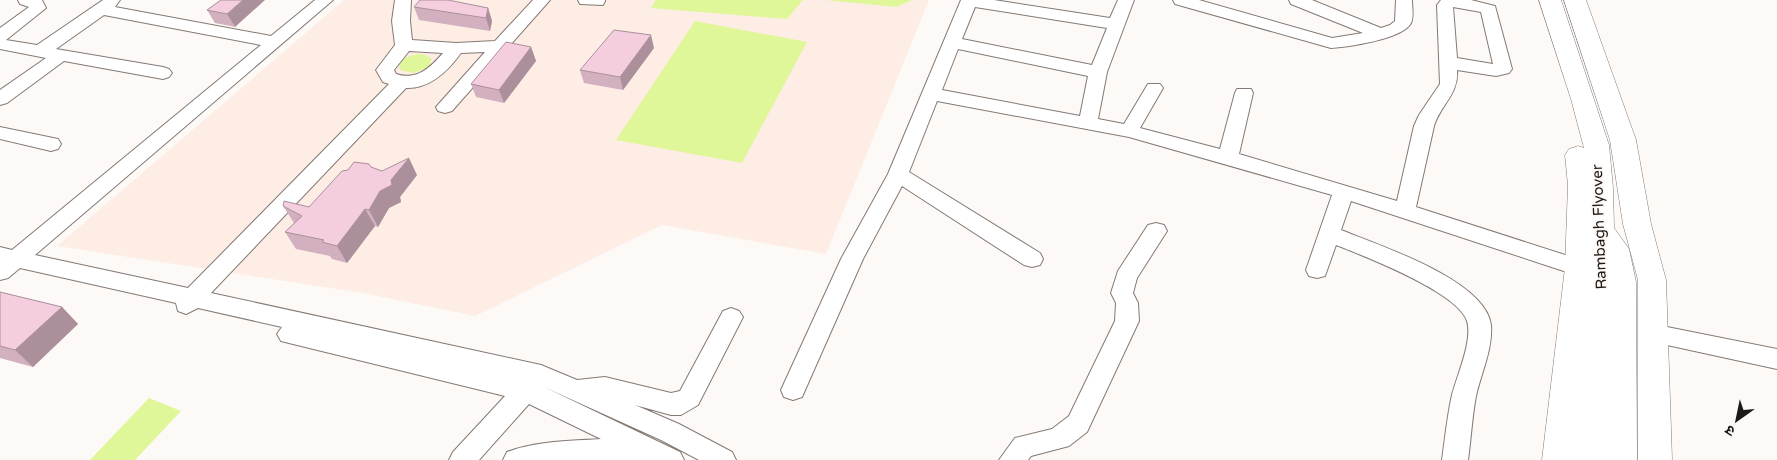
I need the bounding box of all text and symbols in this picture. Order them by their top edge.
street label: Rambagh Flyover [1588,164,1610,290]
north arrow [1712,395,1762,445]
text: उ [1721,421,1738,440]

